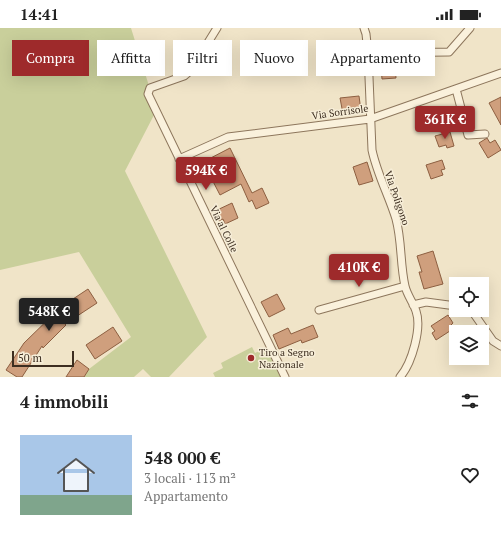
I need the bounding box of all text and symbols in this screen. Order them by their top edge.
text: 14:41 [20,4,59,24]
chip: Compra [12,40,89,76]
chip: Affitta [97,40,165,76]
chip: Filtri [173,40,232,76]
chip: Nuovo [240,40,308,76]
chip: Appartamento [316,40,435,76]
street label: Via Sorrisole [311,102,369,122]
pin: 361K € [412,106,478,140]
text: 361K € [424,110,466,128]
pin: 594K € [173,157,239,191]
text: 594K € [185,161,227,179]
street label: Via Poligono [382,169,413,227]
street label: Via al Colle [207,203,241,255]
pin: 410K € [326,254,392,288]
text: 410K € [338,258,380,276]
map controls [449,277,489,365]
button: locate [449,277,489,317]
pin: 548K € [16,298,82,332]
text: 548K € [28,302,70,320]
button: layers [449,325,489,365]
place label: Tiro a Segno Nazionale [259,346,315,371]
scale bar [12,349,74,368]
text: 50 m [18,351,42,365]
marker: Tiro a Segno Nazionale [246,353,256,363]
text: 4 immobili [20,390,108,413]
icon: filters [459,390,481,412]
text: 548 000 € [144,446,220,469]
icon: home [52,451,100,499]
icon: heart [459,464,481,486]
text: 3 locali · 113 m² [144,469,236,487]
text: Appartamento [144,487,228,505]

